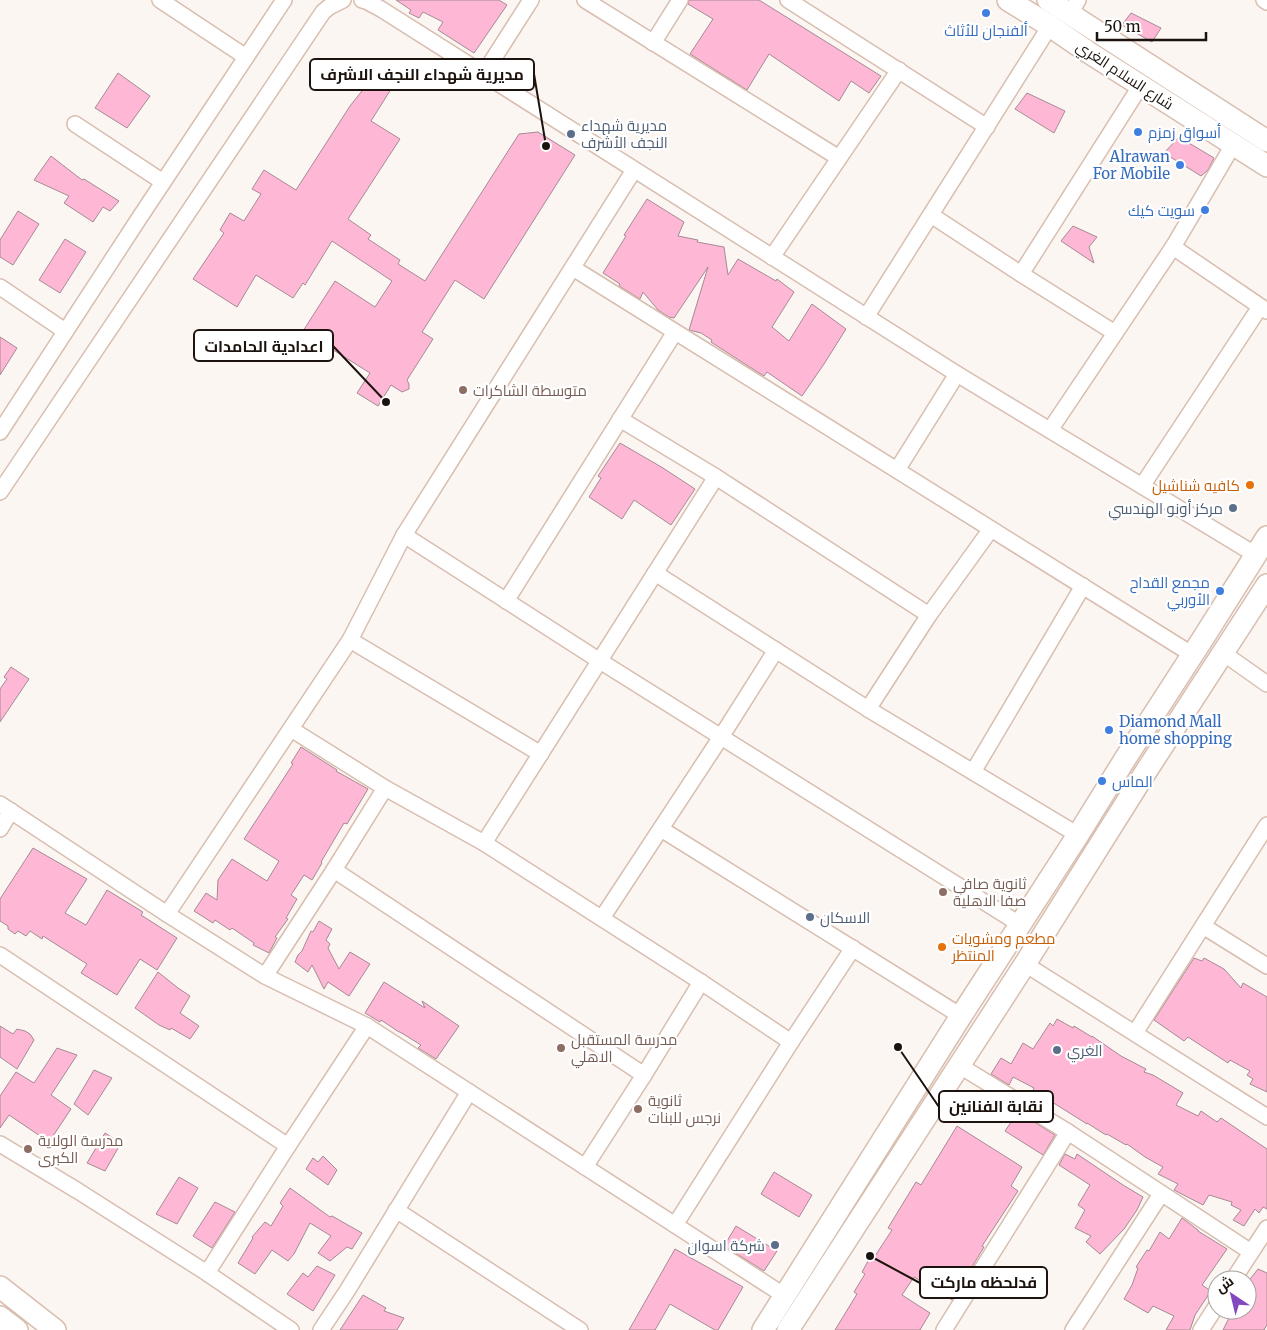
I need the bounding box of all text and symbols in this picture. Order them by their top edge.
marker: ألفنجان للأثاث [980,7,992,19]
scale bar [1097,10,1206,42]
text: 50 m [1104,17,1141,36]
place label: ألفنجان للأثاث [944,21,1028,41]
street label: شارع السلام الغري [1071,36,1177,116]
callout: مديرية شهداء النجف الاشرف [310,59,534,90]
text: مديرية شهداء النجف الاشرف [320,64,524,84]
place label: مديرية شهداء النجف الأشرف [581,116,668,152]
place label: أسواق زمزم [1148,123,1221,143]
marker: أسواق زمزم [1132,126,1144,138]
marker: مديرية شهداء النجف الأشرف [565,128,577,140]
place label: Alrawan For Mobile [1093,147,1170,183]
marker: Alrawan For Mobile [1174,159,1186,171]
place label: سويت كيك [1128,201,1195,220]
marker: سويت كيك [1199,204,1211,216]
callout: اعدادية الحامدات [194,330,333,361]
text: اعدادية الحامدات [205,336,323,356]
place label: متوسطة الشاكرات [473,381,587,400]
marker: متوسطة الشاكرات [457,384,469,396]
place label: كافيه شناشيل [1152,476,1240,496]
marker: كافيه شناشيل [1244,479,1256,491]
place label: مركز أونو الهندسي [1108,499,1223,521]
marker: مركز أونو الهندسي [1227,502,1239,514]
place label: مجمع القداح الأوربي [1130,573,1210,612]
marker: مجمع القداح الأوربي [1214,585,1226,597]
place label: Diamond Mall home shopping [1119,712,1232,748]
marker: Diamond Mall home shopping [1103,724,1115,736]
place label: الماس [1112,772,1153,792]
marker: الماس [1096,775,1108,787]
place label: ثانوية صافي صفا الاهلية [953,874,1026,910]
marker: ثانوية صافي صفا الاهلية [937,886,949,898]
place label: الاسكان [820,908,870,928]
marker: الاسكان [804,911,816,923]
place label: مطعم ومشويات المنتظر [951,929,1056,965]
marker: مطعم ومشويات المنتظر [936,941,948,953]
place label: مدرسة المستقبل الاهلي [571,1030,677,1069]
place label: الغري [1067,1041,1103,1063]
marker: مدرسة المستقبل الاهلي [555,1042,567,1054]
marker: الغري [1051,1044,1063,1056]
place label: ثانوية نرجس للبنات [648,1091,721,1128]
callout: نقابة الفنانين [939,1091,1053,1122]
text: نقابة الفنانين [949,1096,1043,1116]
marker: ثانوية نرجس للبنات [632,1103,644,1115]
place label: مدرسة الولاية الكبرى [38,1131,123,1168]
marker: مدرسة الولاية الكبرى [22,1143,34,1155]
place label: شركة اسوان [688,1236,765,1256]
marker: شركة اسوان [769,1239,781,1251]
callout: فدلحظه ماركت [920,1267,1047,1298]
north arrow [1207,1270,1257,1320]
text: فدلحظه ماركت [931,1272,1037,1292]
text: ش [1212,1272,1237,1297]

